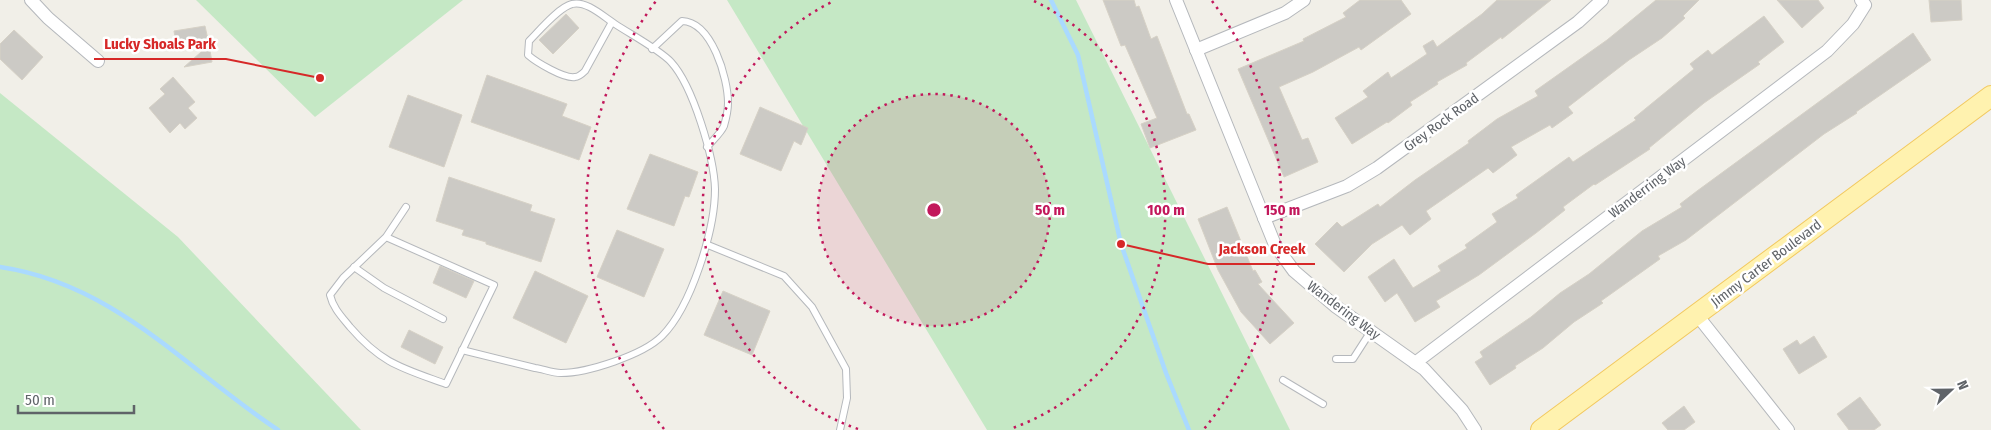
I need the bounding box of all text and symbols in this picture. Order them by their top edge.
callout: Lucky Shoals Park [94,29,226,59]
text: Lucky Shoals Park [104,35,216,53]
street label: Grey Rock Road [1400,90,1482,155]
street label: Wanderring Way [1605,152,1690,222]
centre of rings [925,201,943,219]
text: 50 m [1035,201,1065,219]
text: 100 m [1147,201,1185,219]
text: 150 m [1264,201,1300,219]
street label: Jimmy Carter Boulevard [1708,216,1825,311]
callout: Jackson Creek [1208,234,1315,264]
text: Jackson Creek [1217,240,1306,258]
street label: Wandering Way [1304,277,1384,344]
north arrow [1926,365,1976,415]
text: N [1953,378,1972,392]
scale bar [18,382,134,414]
text: 50 m [25,391,55,409]

